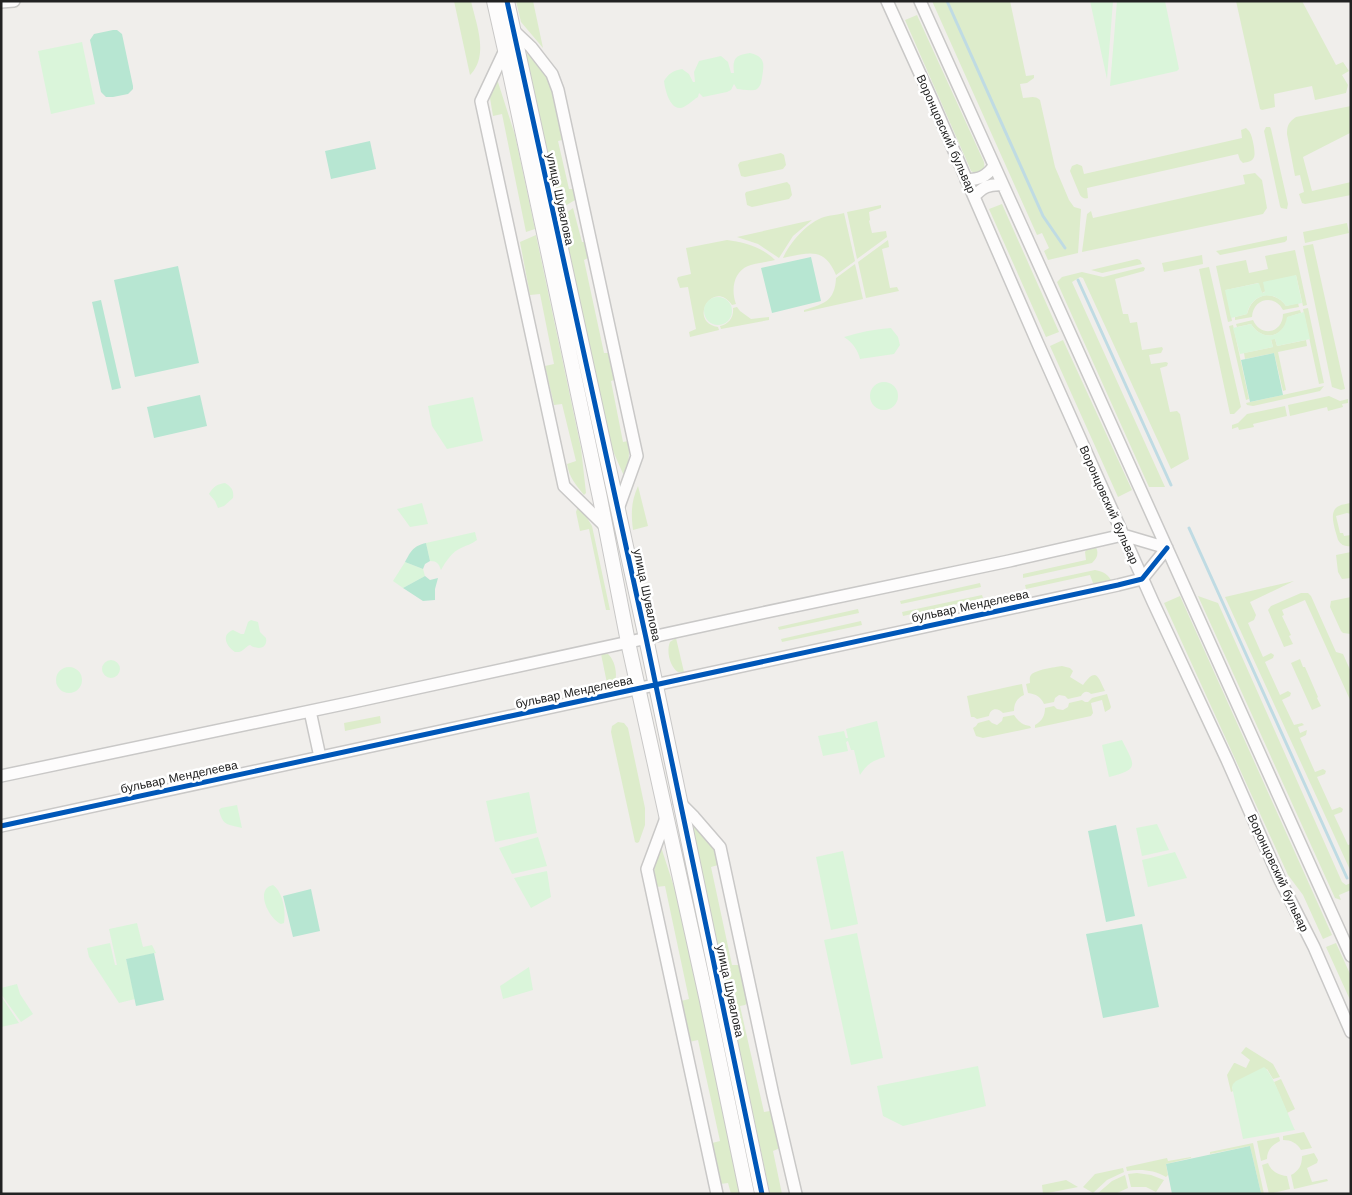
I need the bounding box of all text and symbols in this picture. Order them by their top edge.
street label: Воронцовский бульвар [914,73,979,196]
street label: улица Шувалова [543,152,577,247]
street label: Воронцовский бульвар [1077,444,1142,567]
street label: улица Шувалова [630,548,664,643]
street label: бульвар Менделеева [910,587,1030,625]
street label: бульвар Менделеева [514,673,634,711]
street label: бульвар Менделеева [119,758,239,796]
street label: Воронцовский бульвар [1245,812,1312,934]
street label: улица Шувалова [713,944,747,1039]

